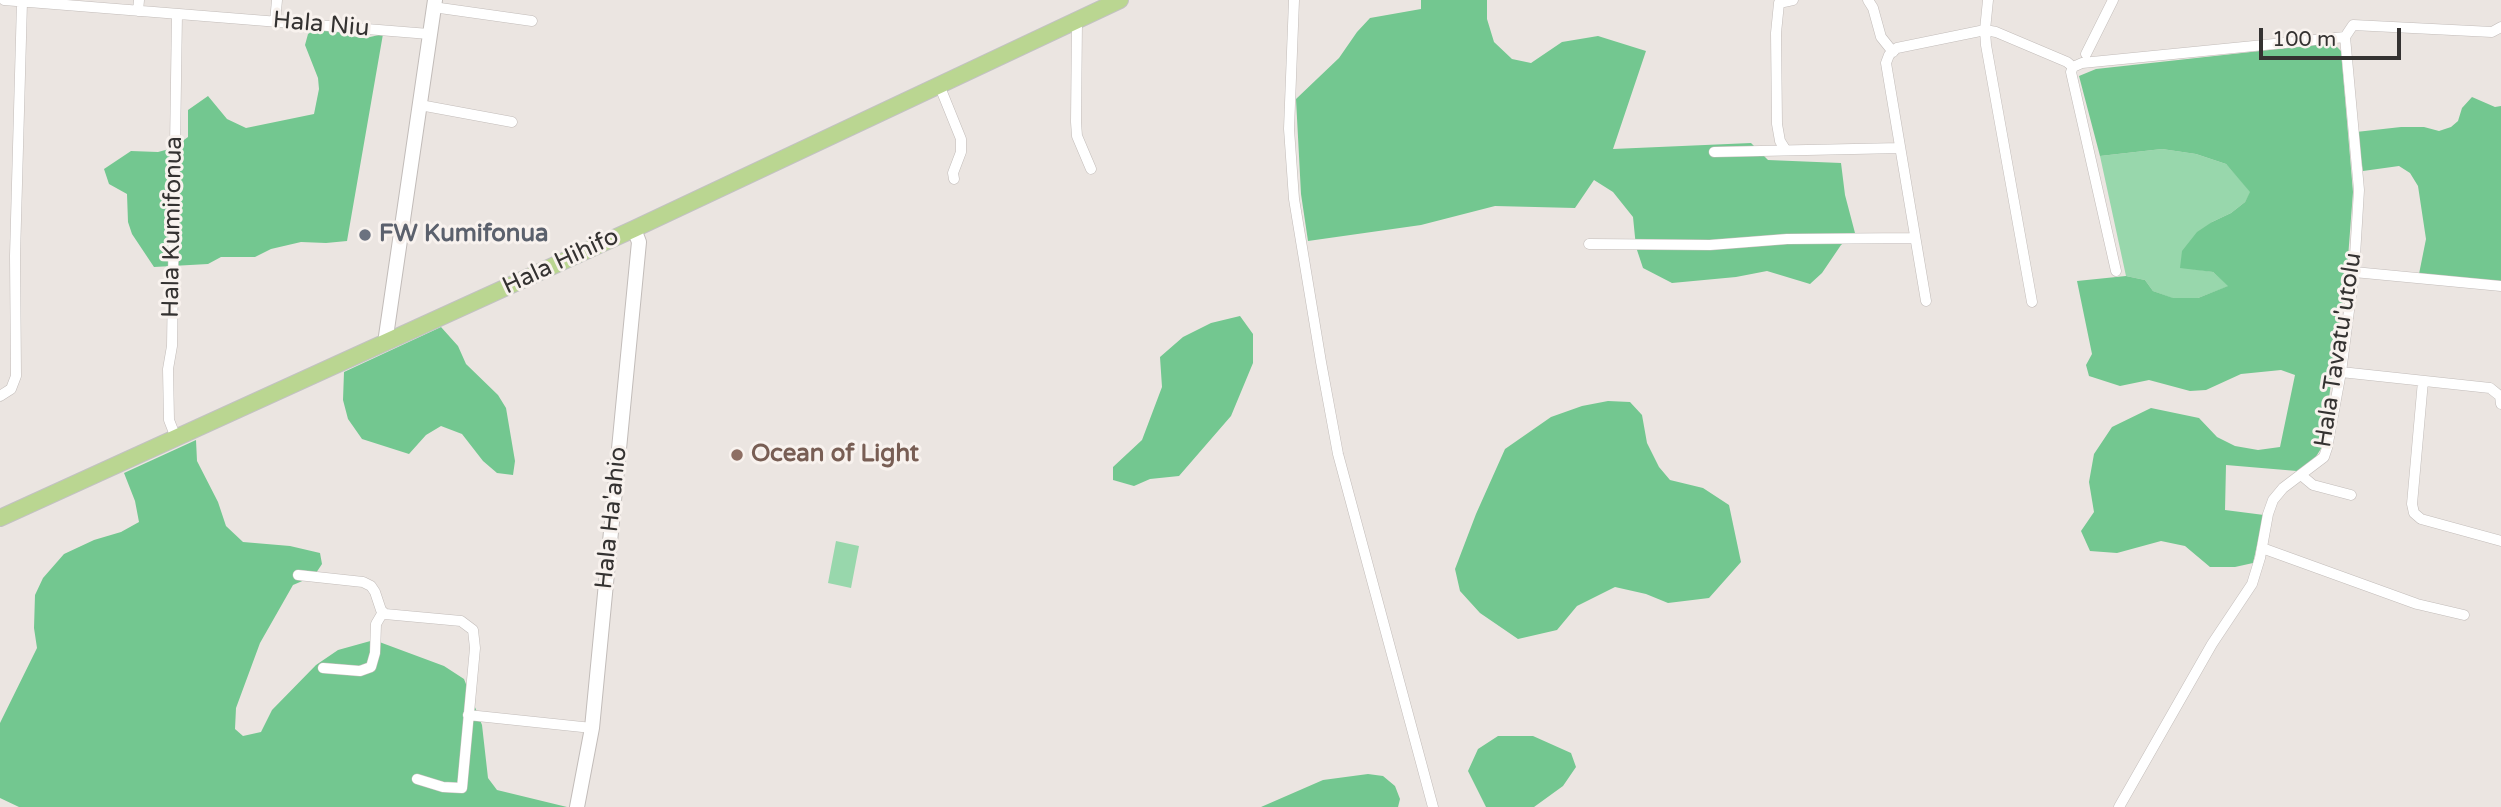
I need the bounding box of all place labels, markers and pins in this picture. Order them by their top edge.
place label: FW Kumifonua [379,221,548,249]
marker: FW Kumifonua [357,227,373,243]
place label: Ocean of Light [751,441,919,469]
marker: Ocean of Light [729,447,745,463]

